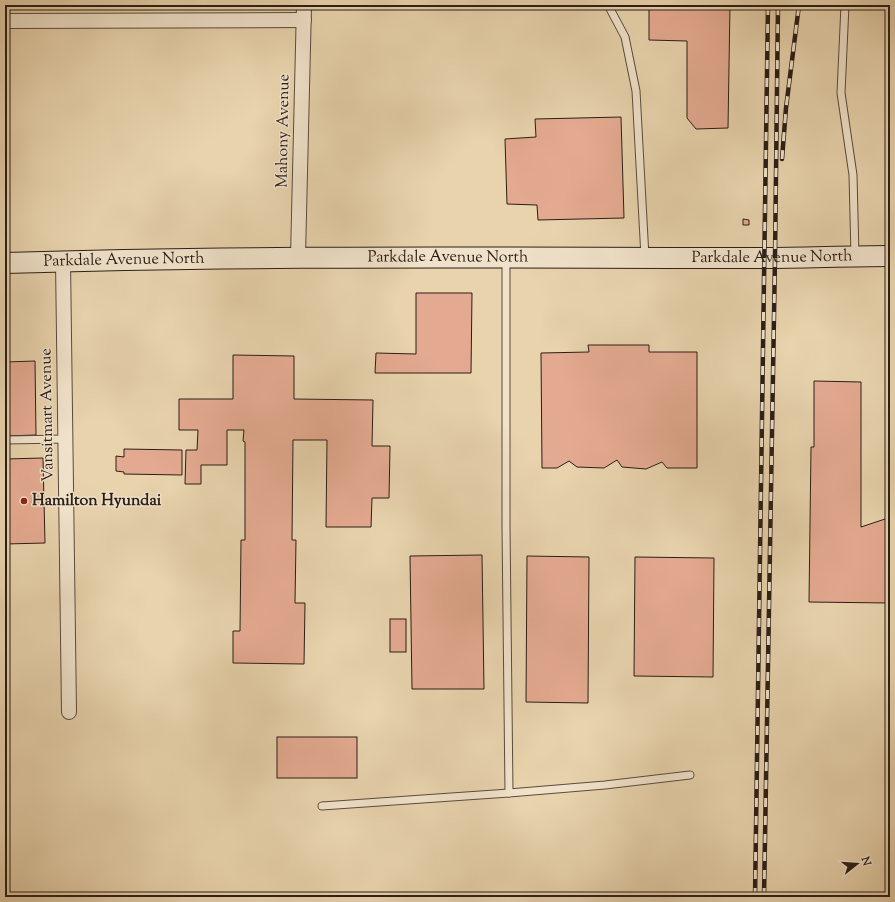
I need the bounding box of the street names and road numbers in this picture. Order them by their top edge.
street label: Mahony Avenue [272,74,296,188]
street label: Parkdale Avenue North [691,245,853,270]
street label: Parkdale Avenue North [367,246,529,269]
street label: Parkdale Avenue North [43,247,205,273]
street label: Vansitmart Avenue [35,348,61,482]

